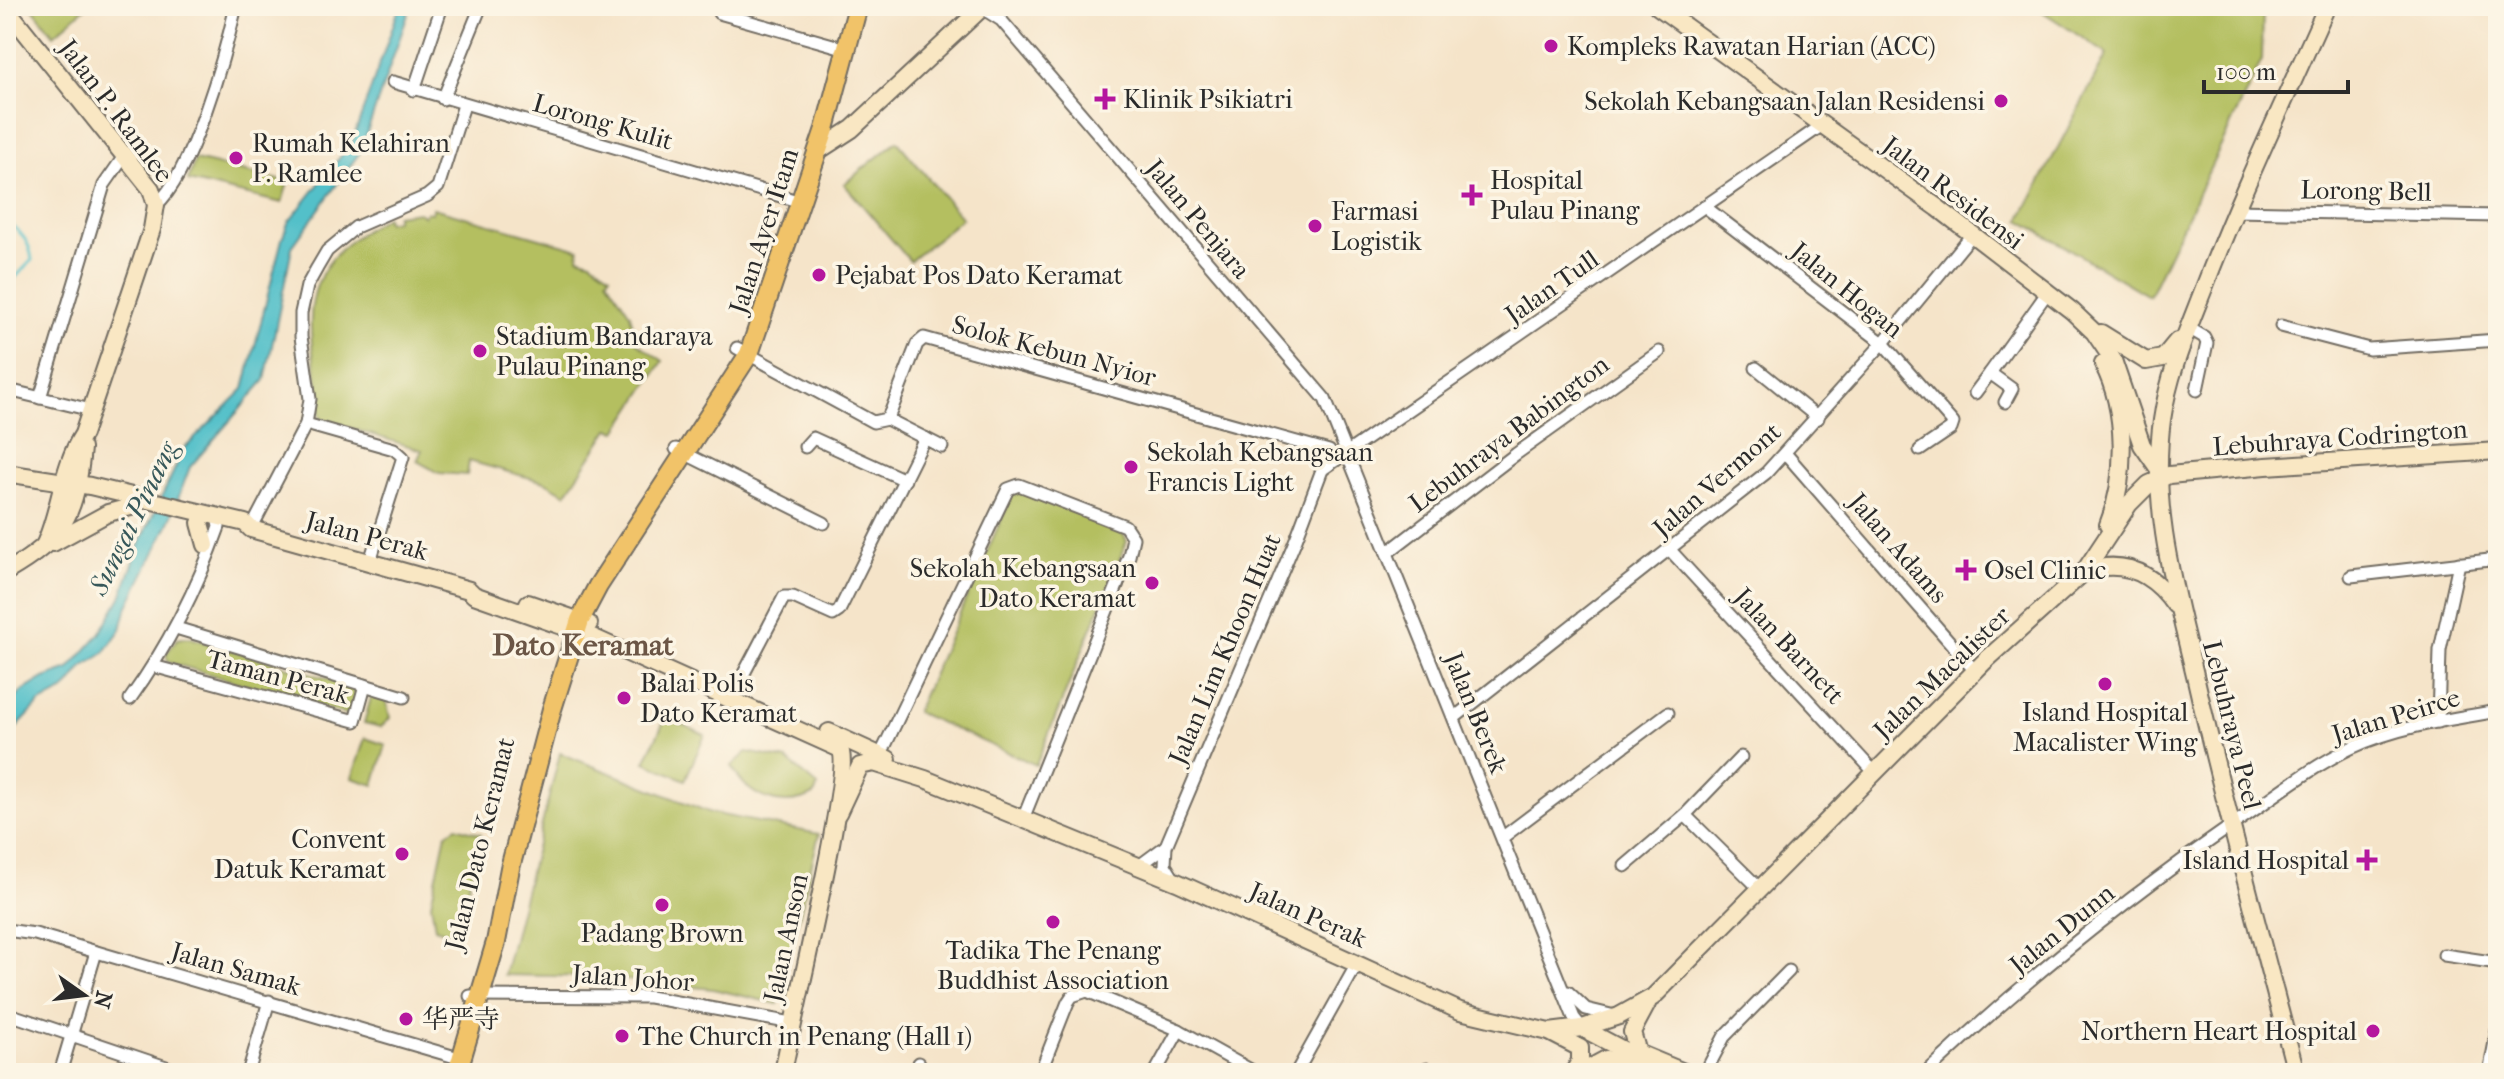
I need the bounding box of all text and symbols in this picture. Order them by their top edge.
place label: Kompleks Rawatan Harian (ACC) [1567,31,1936,62]
street label: Jalan P. Ramlee [51,32,180,189]
marker: Kompleks Rawatan Harian (ACC) [1542,37,1560,55]
scale bar [2204,44,2348,94]
text: 100 m [2216,58,2276,86]
place label: Klinik Psikiatri [1123,84,1293,115]
place label: Sekolah Kebangsaan Jalan Residensi [1584,86,1985,117]
street label: Lorong Kulit [529,87,677,157]
marker: Klinik Psikiatri [1094,88,1116,110]
marker: Sekolah Kebangsaan Jalan Residensi [1992,92,2010,110]
place label: Rumah Kelahiran P. Ramlee [252,128,450,189]
street label: Jalan Residensi [1875,129,2030,256]
street label: Jalan Ayer Itam [722,144,805,320]
marker: Rumah Kelahiran P. Ramlee [227,149,245,167]
street label: Jalan Penjara [1138,152,1257,286]
place label: Hospital Pulau Pinang [1490,165,1640,226]
street label: Lorong Bell [2300,174,2432,208]
marker: Hospital Pulau Pinang [1461,184,1483,206]
place label: Farmasi Logistik [1331,196,1422,257]
marker: Farmasi Logistik [1306,217,1324,235]
street label: Jalan Hogan [1783,234,1909,345]
street label: Jalan Tull [1498,244,1605,332]
place label: Pejabat Pos Dato Keramat [835,260,1124,291]
marker: Pejabat Pos Dato Keramat [810,266,828,284]
street label: Solok Kebun Nyior [949,309,1159,393]
place label: Stadium Bandaraya Pulau Pinang [496,321,714,382]
marker: Stadium Bandaraya Pulau Pinang [471,342,489,360]
street label: Lebuhraya Babington [1403,349,1615,519]
street label: Lebuhraya Codrington [2211,414,2469,462]
street label: Jalan Vermont [1645,416,1788,545]
water label: Sungai Pinang [81,435,185,601]
place label: Sekolah Kebangsaan Francis Light [1147,437,1373,498]
marker: Sekolah Kebangsaan Francis Light [1122,458,1140,476]
street label: Jalan Adams [1841,485,1954,609]
street label: Jalan Perak [300,504,432,567]
street label: Jalan Lim Khoon Huat [1161,528,1288,771]
place label: Sekolah Kebangsaan Dato Keramat [910,553,1137,614]
place label: Osel Clinic [1984,555,2106,586]
marker: Osel Clinic [1955,559,1977,581]
marker: Sekolah Kebangsaan Dato Keramat [1143,574,1161,592]
street label: Jalan Barnett [1726,580,1851,711]
street label: Jalan Macalister [1866,600,2017,747]
district label: Dato Keramat [492,628,674,663]
street label: Lebuhraya Peel [2196,637,2268,813]
street label: Taman Perak [203,643,353,711]
street label: Jalan Berek [1437,646,1515,779]
place label: Balai Polis Dato Keramat [640,668,798,729]
marker: Island Hospital Macalister Wing [2096,675,2114,693]
street label: Jalan Peirce [2326,682,2464,751]
marker: Balai Polis Dato Keramat [615,689,633,707]
place label: Island Hospital Macalister Wing [2013,697,2198,758]
street label: Jalan Dato Keramat [438,734,522,956]
place label: Convent Datuk Keramat [214,824,387,885]
marker: Convent Datuk Keramat [393,845,411,863]
place label: Island Hospital [2182,845,2349,876]
marker: Island Hospital [2356,849,2378,871]
street label: Jalan Anson [757,871,815,1007]
street label: Jalan Perak [1243,874,1372,955]
street label: Jalan Dunn [2002,877,2121,982]
marker: Padang Brown [653,896,671,914]
marker: Tadika The Penang Buddhist Association [1044,913,1062,931]
place label: Padang Brown [580,918,744,949]
street label: Jalan Samak [166,935,305,1002]
place label: Tadika The Penang Buddhist Association [937,935,1169,996]
north arrow [44,955,124,1035]
street label: Jalan Johor [569,958,695,998]
text: N [88,988,117,1011]
place label: 华严寺 [422,1004,500,1035]
marker: 华严寺 [397,1010,415,1028]
place label: Northern Heart Hospital [2081,1016,2357,1047]
place label: The Church in Penang (Hall 1) [638,1021,972,1052]
marker: Northern Heart Hospital [2364,1022,2382,1040]
marker: The Church in Penang (Hall 1) [613,1027,631,1045]

